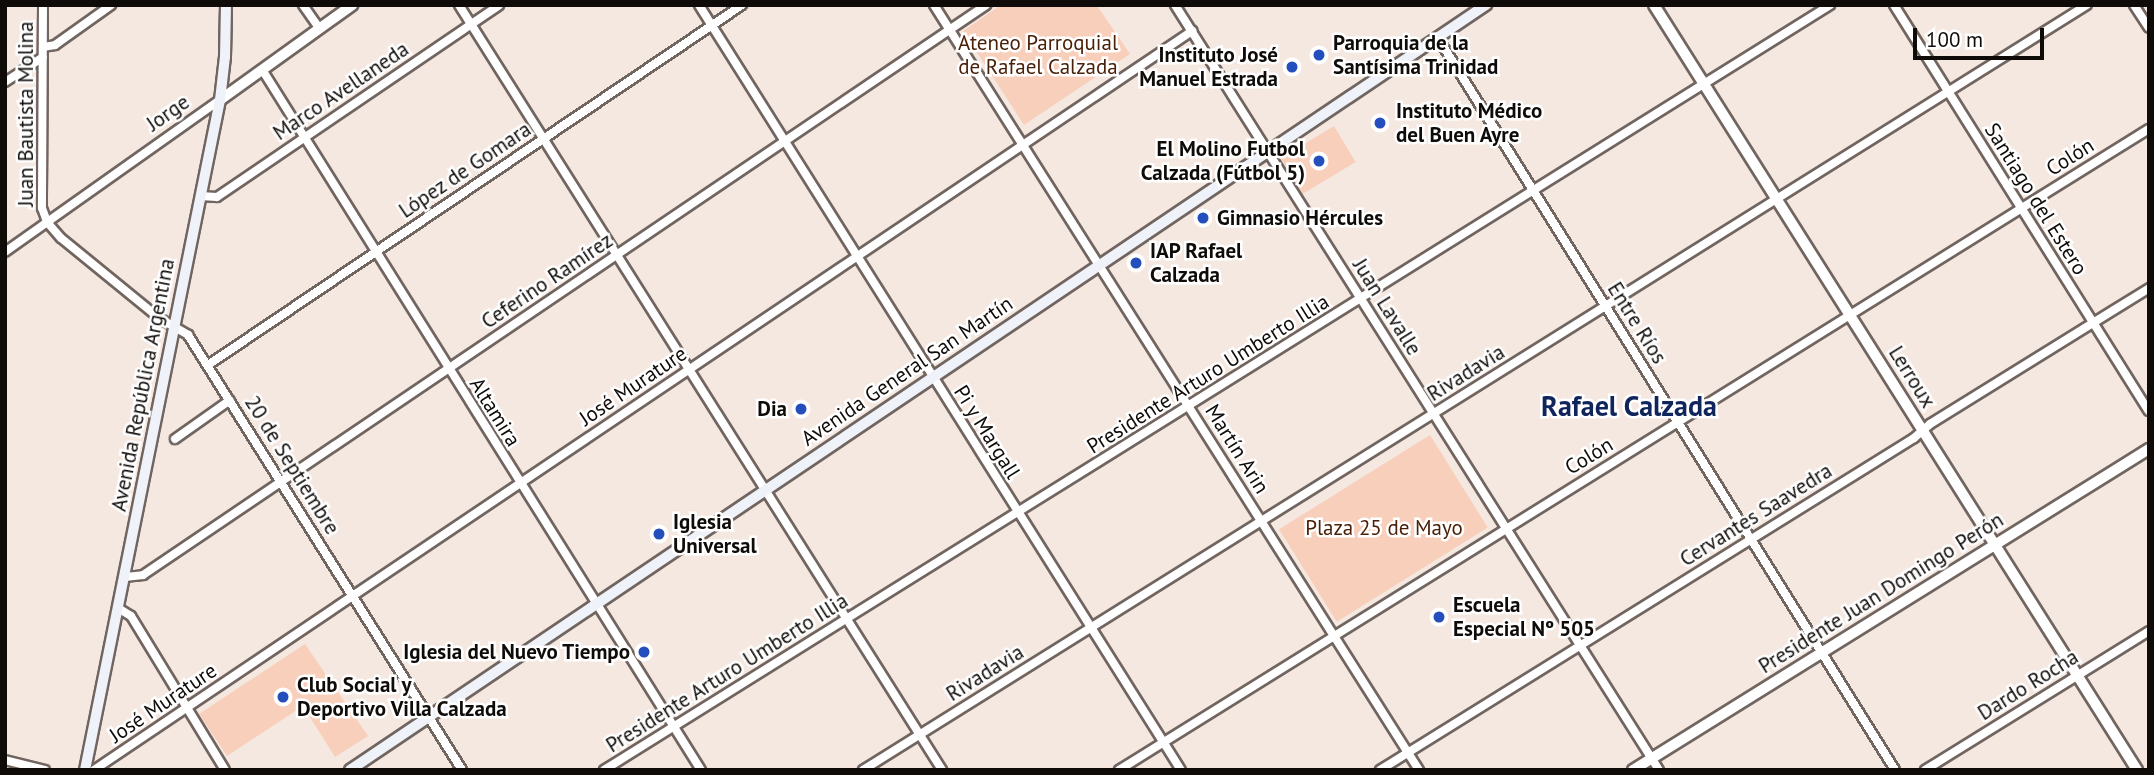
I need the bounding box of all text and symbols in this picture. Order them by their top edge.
scale bar [1916,14,2047,58]
street label: Juan Bautista Molina [13,21,39,207]
text: 100 m [1926,26,1983,53]
park label: Ateneo Parroquial de Rafael Calzada [958,30,1118,80]
place label: Parroquia de la Santísima Trinidad [1333,30,1499,80]
street label: Marco Avellaneda [268,36,414,146]
place label: Instituto José Manuel Estrada [1139,42,1278,92]
marker: Parroquia de la Santísima Trinidad [1311,47,1327,63]
marker: Instituto José Manuel Estrada [1284,59,1300,75]
street label: Jorge [142,89,194,137]
place label: Instituto Médico del Buen Ayre [1396,98,1542,148]
marker: Instituto Médico del Buen Ayre [1370,113,1390,133]
street label: López de Gomara [394,116,536,224]
street label: Santiago del Estero [1979,118,2093,280]
street label: Colón [2042,133,2098,181]
place label: El Molino Futbol Calzada (Fútbol 5) [1141,136,1305,186]
marker: El Molino Futbol Calzada (Fútbol 5) [1311,153,1327,169]
place label: Gimnasio Hércules [1217,205,1383,231]
marker: Gimnasio Hércules [1195,210,1211,226]
street label: Ceferino Ramírez [477,228,617,334]
place label: IAP Rafael Calzada [1150,238,1243,288]
street label: Juan Lavalle [1347,254,1427,360]
marker: IAP Rafael Calzada [1128,255,1144,271]
street label: Avenida República Argentina [106,256,180,514]
street label: Entre Ríos [1602,278,1672,368]
street label: Presidente Arturo Umberto Illia [1082,289,1334,459]
street label: Avenida General San Martín [797,291,1017,451]
street label: Rivadavia [1423,339,1509,407]
street label: José Murature [574,341,692,431]
street label: Lerroux [1883,342,1941,412]
street label: Altamira [464,373,526,451]
street label: Pi y Margall [948,380,1026,484]
district label: Rafael Calzada [1541,389,1717,423]
street label: 20 de Septiembre [239,391,345,539]
place label: Dia [757,396,787,422]
street label: Martín Arin [1200,399,1274,499]
marker: Dia [793,401,809,417]
street label: Colón [1560,432,1618,480]
street label: Cervantes Saavedra [1675,458,1837,572]
street label: Presidente Juan Domingo Perón [1754,507,2008,679]
place label: Iglesia Universal [673,509,757,559]
park label: Plaza 25 de Mayo [1305,515,1463,541]
marker: Iglesia Universal [651,526,667,542]
street label: Presidente Arturo Umberto Illia [601,588,853,758]
place label: Escuela Especial Nº 505 [1453,592,1595,642]
marker: Escuela Especial Nº 505 [1431,609,1447,625]
place label: Iglesia del Nuevo Tiempo [403,639,630,665]
street label: Rivadavia [942,639,1028,707]
marker: Iglesia del Nuevo Tiempo [636,644,652,660]
street label: Dardo Rocha [1973,644,2083,726]
street label: José Murature [104,658,222,748]
place label: Club Social y Deportivo Villa Calzada [297,672,508,722]
marker: Club Social y Deportivo Villa Calzada [275,689,291,705]

